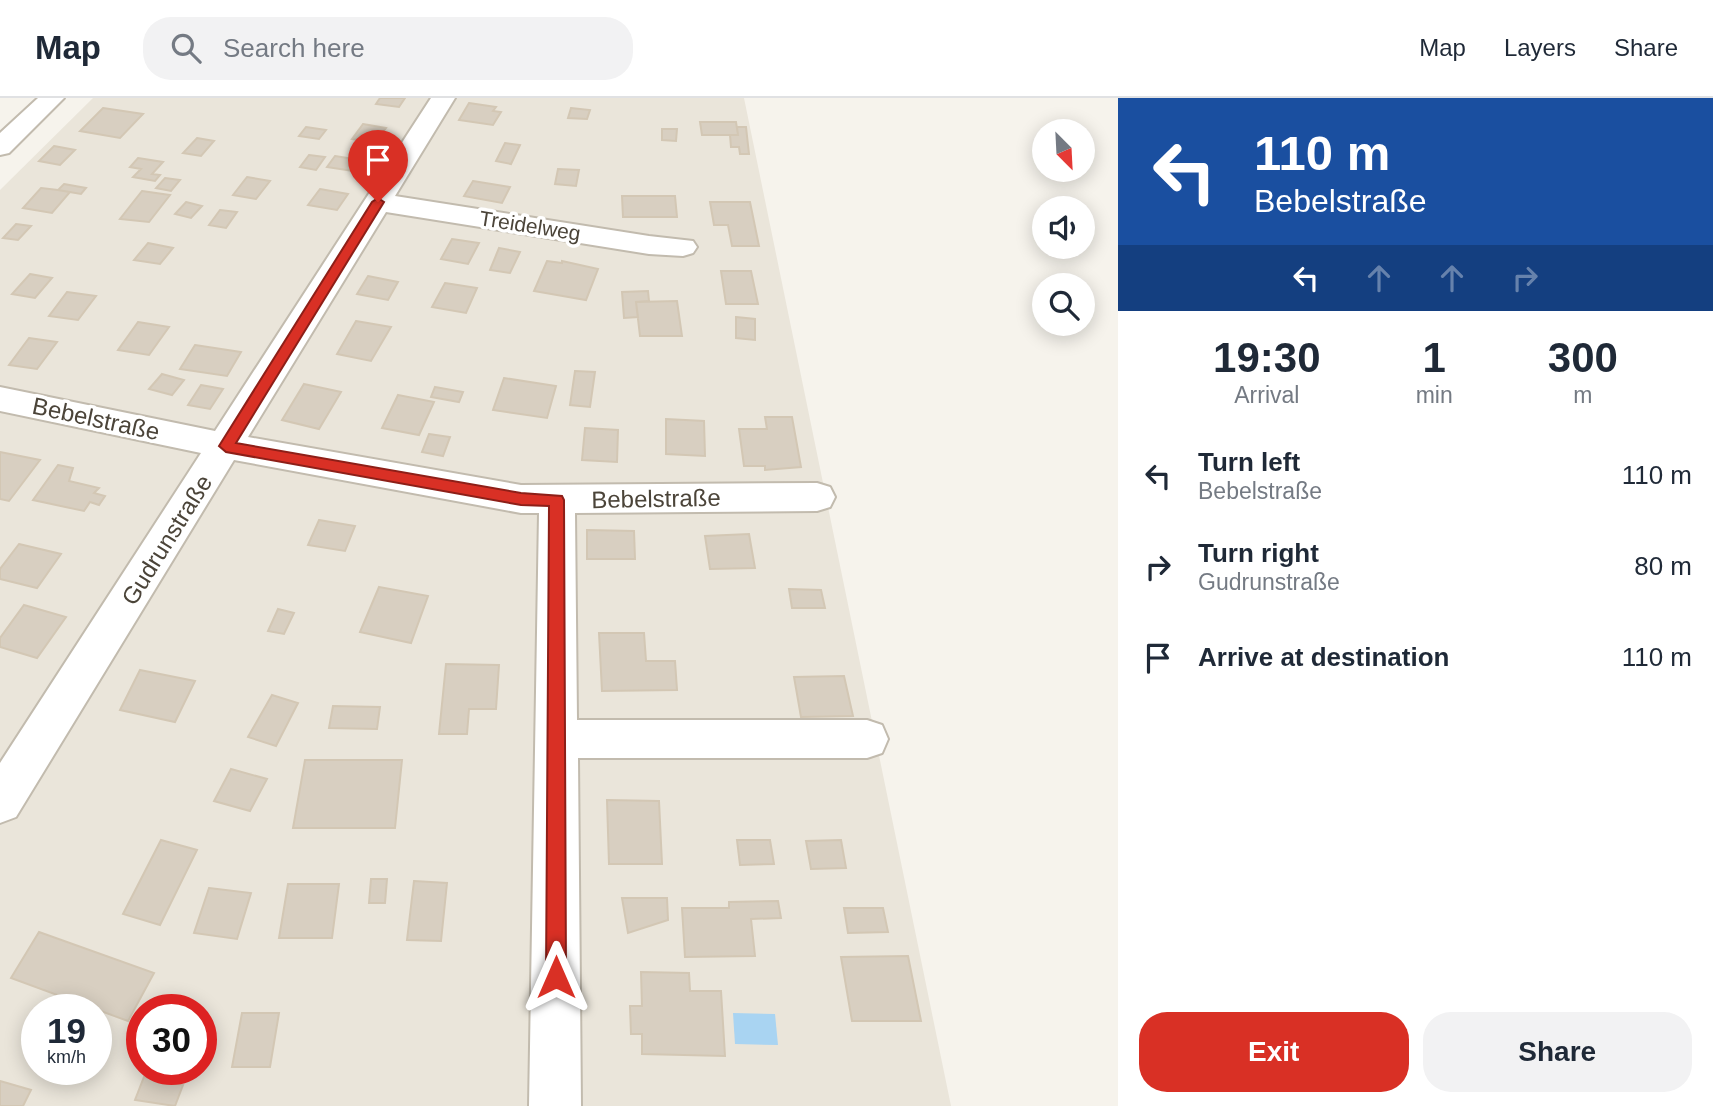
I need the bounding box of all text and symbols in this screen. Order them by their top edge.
search box [143,17,633,80]
text: Map [35,29,101,66]
icon: search [167,29,205,67]
text: Search here [223,33,365,63]
text: Map [1419,34,1466,61]
text: Layers [1504,34,1576,61]
text: Share [1614,34,1678,61]
north arrow [1032,119,1096,182]
map controls [1032,119,1095,336]
icon: left [1139,126,1230,217]
text: 110 m [1254,126,1390,180]
pin [348,130,408,202]
icon: arrive [359,141,397,179]
text: Bebelstraße [1254,183,1427,219]
button: sound [1032,196,1095,259]
street label: Treidelweg [478,206,582,245]
icon: left [1287,259,1325,297]
icon: ahead [1360,259,1398,297]
icon: ahead [1433,259,1471,297]
icon: right [1506,259,1544,297]
button: search [1032,273,1095,336]
text: 19:30 [1213,334,1321,381]
text: 1 [1422,334,1446,381]
text: 300 [1548,334,1618,381]
text: Arrival [1234,382,1299,408]
text: min [1416,382,1453,408]
text: m [1573,382,1592,408]
street label: Bebelstraße [30,392,162,445]
text: Turn left [1198,447,1300,477]
icon: left [1139,457,1177,495]
text: 110 m [1622,460,1692,490]
street label: Gudrunstraße [116,470,217,610]
text: Bebelstraße [1198,478,1322,504]
street label: Bebelstraße [591,484,721,513]
text: Turn right [1198,538,1319,568]
icon: right [1139,548,1177,586]
text: 80 m [1634,551,1692,581]
text: Gudrunstraße [1198,569,1340,595]
icon: arrive [1139,639,1177,677]
text: Arrive at destination [1198,642,1449,672]
text: 110 m [1622,642,1692,672]
position arrow [519,940,593,1014]
speed limit sign: 30 [126,994,217,1085]
text: 19 [47,1011,86,1050]
button: Exit [1139,1012,1409,1092]
button: Share [1423,1012,1692,1092]
text: km/h [47,1047,86,1067]

